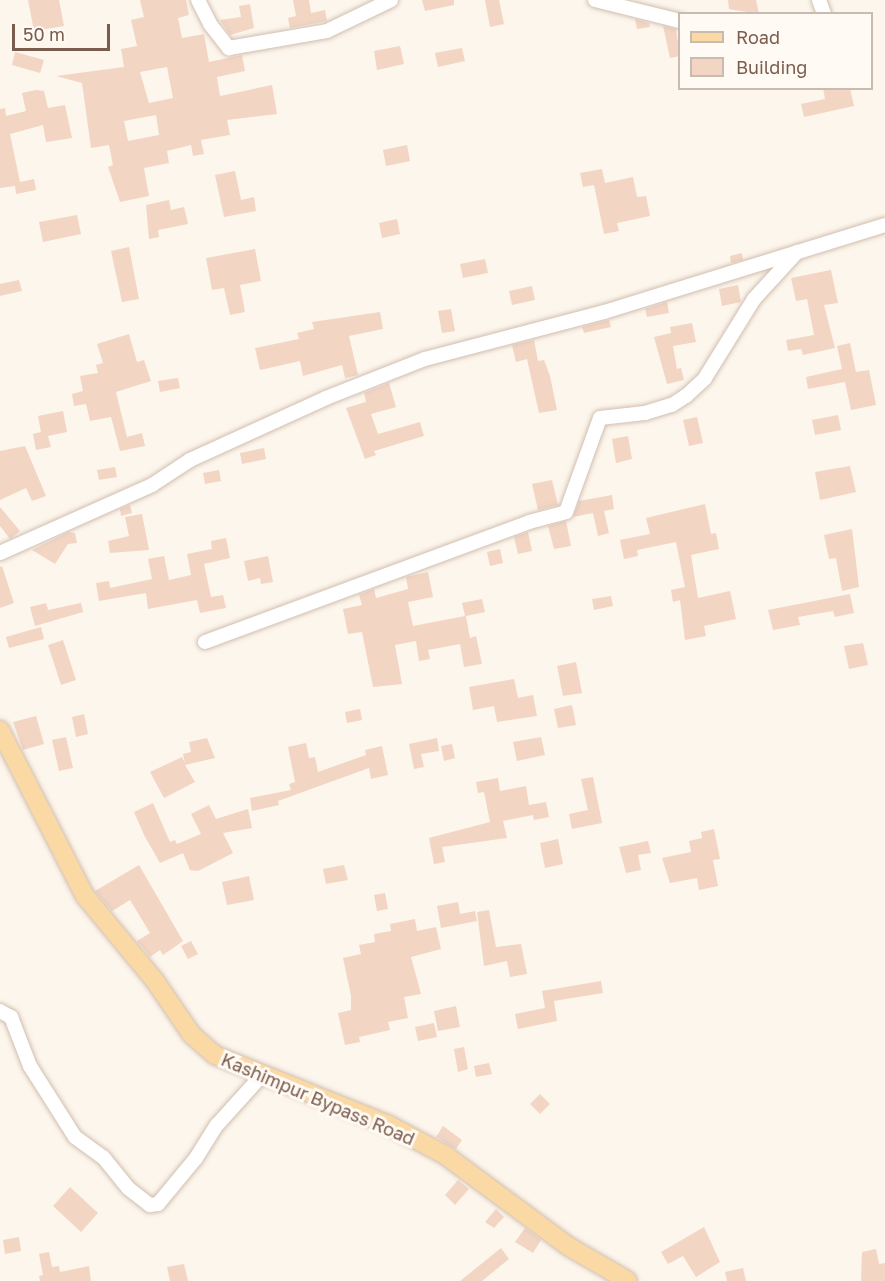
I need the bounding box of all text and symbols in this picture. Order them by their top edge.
scale bar [15,12,112,50]
legend [678,12,873,90]
text: 50 m [23,23,65,45]
text: Road [736,26,780,48]
text: Building [736,56,807,78]
street label: Kashimpur Bypass Road [218,1048,418,1150]

